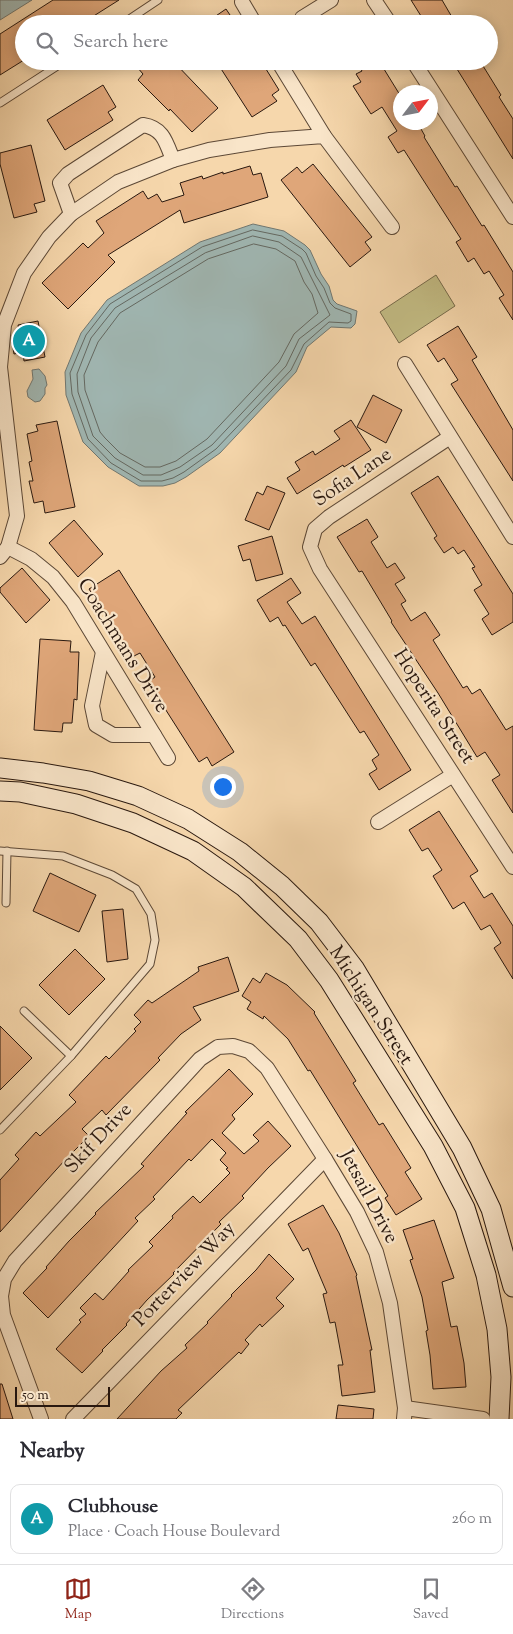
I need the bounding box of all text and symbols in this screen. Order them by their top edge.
search box [15,15,498,70]
icon: search [33,29,61,57]
text: Search here [73,29,168,56]
north arrow [393,85,438,130]
pin: A [13,322,45,360]
street label: Sofia Lane [308,441,398,515]
street label: Coachmans Drive [69,573,175,719]
street label: Hoperita Street [385,644,481,770]
your location [210,774,236,800]
street label: Michigan Street [321,941,420,1071]
street label: Skif Drive [58,1097,140,1181]
street label: Jetsail Drive [331,1144,405,1249]
street label: Porterview Way [127,1216,243,1334]
scale bar [15,1384,110,1407]
text: 50 m [22,1386,49,1406]
text: Nearby [20,1437,85,1467]
text: Clubhouse [68,1494,158,1521]
text: A [31,1508,44,1531]
text: 260 m [451,1508,492,1531]
text: Place · Coach House Boulevard [68,1521,280,1544]
tab: Map [64,1575,92,1625]
tab: Directions [221,1575,284,1625]
tab: Saved [413,1575,449,1625]

